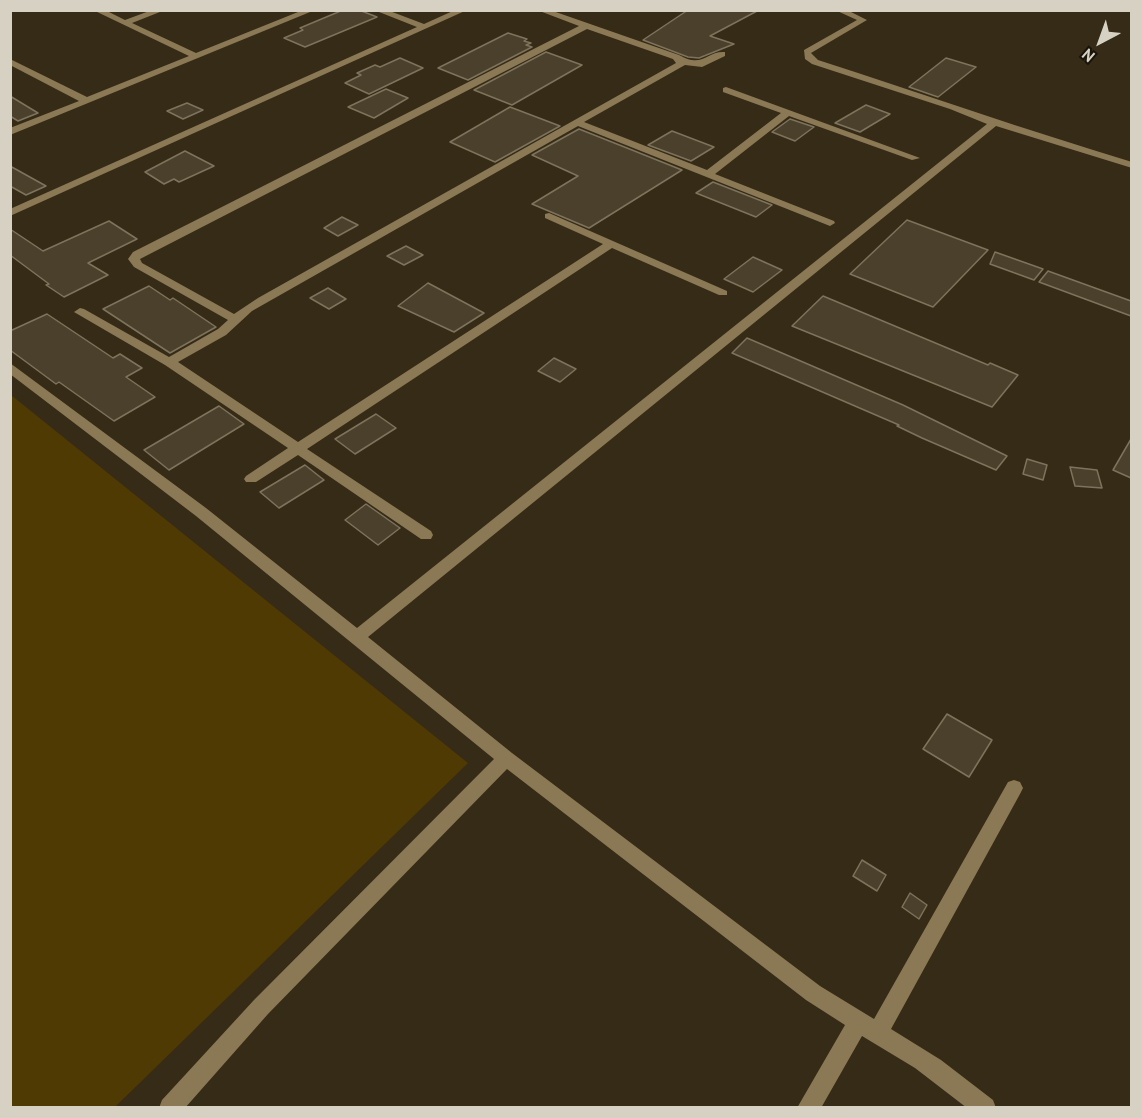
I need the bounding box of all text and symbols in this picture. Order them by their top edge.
north arrow [1070,12,1130,72]
text: N [1078,45,1099,67]

